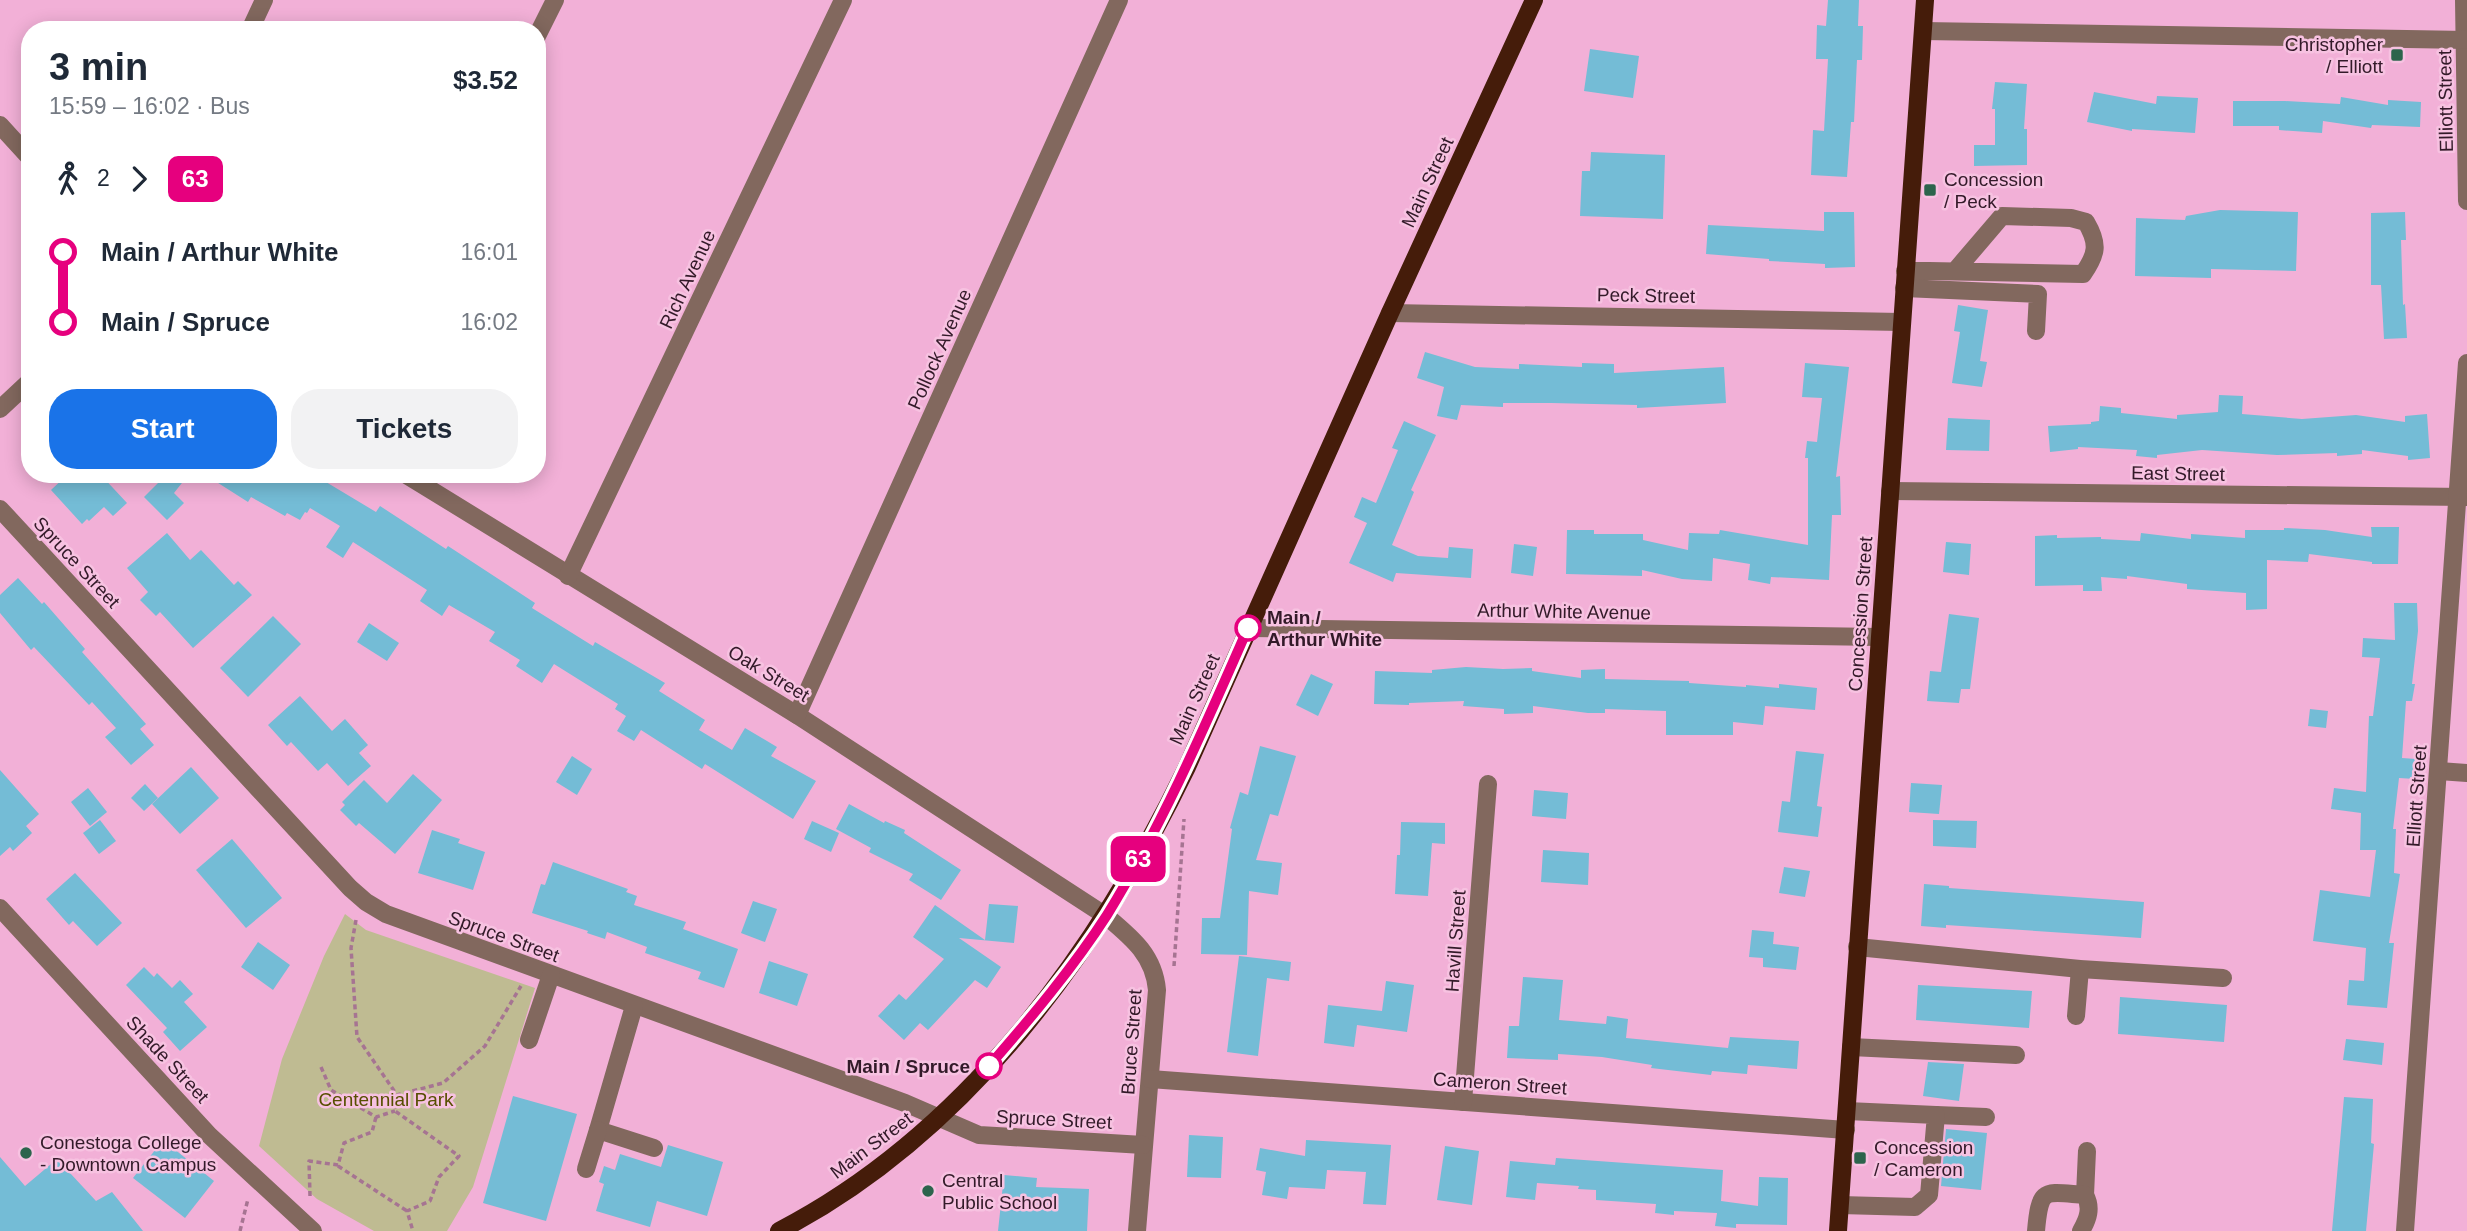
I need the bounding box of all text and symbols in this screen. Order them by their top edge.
place label: Christopher / Elliott [2285,34,2384,77]
text: 3 min [49,46,148,88]
marker: Christopher / Elliott [2389,47,2405,63]
street label: Elliott Street [2434,49,2457,152]
text: $3.52 [453,65,518,95]
text: 15:59 – 16:02 · Bus [49,93,250,119]
street label: Main Street [1397,133,1458,231]
icon: walk [49,160,87,198]
icon: forward [120,160,158,198]
text: 2 [97,165,110,191]
text: 63 [182,165,209,192]
place label: Concession / Peck [1944,169,2043,212]
marker: Concession / Peck [1922,182,1938,198]
street label: Rich Avenue [655,227,719,332]
text: Main / Arthur White [101,237,338,267]
text: 16:01 [460,239,518,265]
street label: Peck Street [1597,284,1696,307]
street label: Pollock Avenue [904,286,975,413]
text: Main / Spruce [101,307,270,337]
text: 16:02 [460,309,518,335]
button: Start [49,389,277,469]
button: Tickets [291,389,518,469]
street label: East Street [2131,462,2226,485]
street label: Spruce Street [29,513,124,613]
street label: Concession Street [1845,535,1876,692]
street label: Arthur White Avenue [1477,599,1651,624]
place label: Main / Arthur White [1267,607,1382,650]
marker: Main / Arthur White [1235,615,1261,641]
street label: Oak Street [724,641,814,706]
street label: Main Street [1165,650,1224,748]
street label: Elliott Street [2402,743,2431,848]
line badge: 63 [1106,836,1170,882]
text: 63 [1125,845,1151,872]
street label: Havill Street [1441,888,1470,993]
street label: Spruce Street [446,907,563,966]
street label: Bruce Street [1117,988,1146,1095]
street label: Shade Street [122,1012,214,1108]
marker: Main / Spruce [976,1053,1002,1079]
place label: Main / Spruce [846,1056,970,1077]
street label: Cameron Street [1432,1068,1568,1099]
park label: Centennial Park [318,1089,454,1110]
street label: Spruce Street [995,1106,1113,1133]
street label: Main Street [826,1107,917,1183]
place label: Conestoga College - Downtown Campus [40,1132,216,1175]
place label: Concession / Cameron [1874,1137,1973,1180]
marker: Conestoga College - Downtown Campus [18,1145,34,1161]
marker: Concession / Cameron [1852,1150,1868,1166]
place label: Central Public School [942,1170,1057,1213]
marker: Central Public School [920,1183,936,1199]

